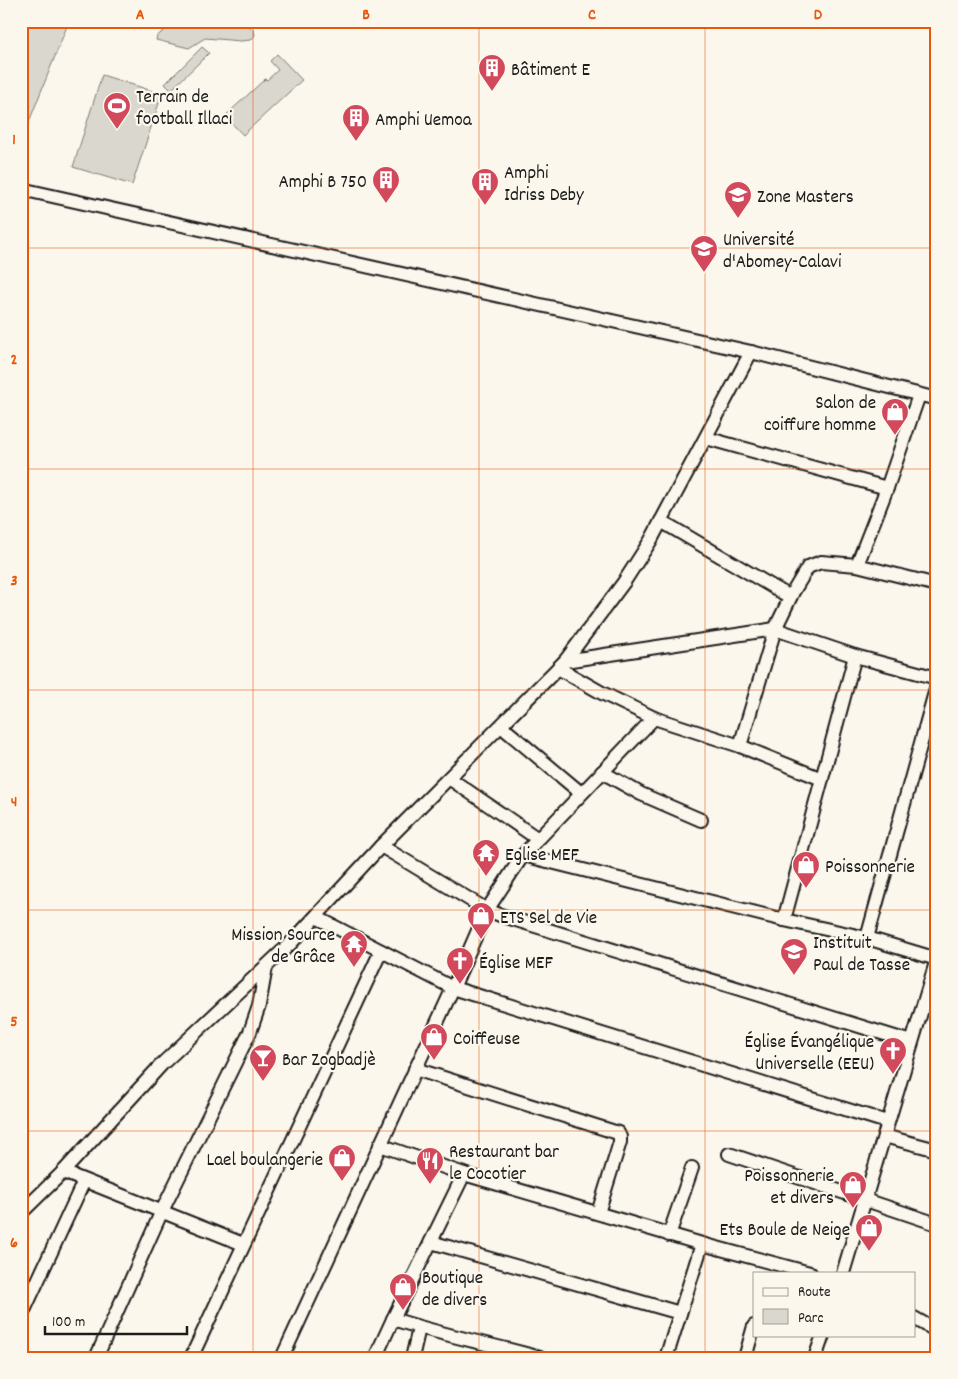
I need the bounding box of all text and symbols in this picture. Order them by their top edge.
text: A [136,4,145,27]
text: B [362,4,370,27]
text: C [588,4,596,27]
text: D [814,4,823,27]
building icon: Bâtiment E [477,53,507,92]
place label: Bâtiment E [511,58,591,85]
place label: Terrain de football Illaci [136,85,233,134]
sports icon: Terrain de football Illaci [102,91,132,130]
building icon: Amphi Uemoa [341,103,371,142]
place label: Amphi Uemoa [375,108,473,135]
text: 1 [12,129,16,152]
place label: Amphi Idriss Deby [504,161,584,210]
building icon: Amphi B 750 [371,165,401,204]
building icon: Amphi Idriss Deby [470,167,500,206]
place label: Amphi B 750 [278,170,367,197]
school or university icon: Zone Masters [723,180,753,219]
place label: Zone Masters [757,185,854,212]
place label: Université d'Abomey-Calavi [723,228,842,277]
school or university icon: Université d'Abomey-Calavi [689,234,719,273]
text: 2 [11,349,18,372]
place label: Salon de coiffure homme [764,391,876,440]
shop icon: Salon de coiffure homme [880,397,910,436]
text: 3 [10,570,18,593]
text: 4 [11,791,17,814]
temple icon: Eglise MEF [471,838,501,877]
place label: Eglise MEF [505,843,579,870]
shop icon: Poissonnerie [791,850,821,889]
place label: Poissonnerie [825,855,915,882]
shop icon: ETS Sel de Vie [466,901,496,940]
place label: ETS Sel de Vie [500,906,597,933]
place label: Mission Source de Grâce [231,923,335,972]
temple icon: Mission Source de Grâce [339,929,369,968]
place label: Instituit Paul de Tasse [813,931,910,980]
school or university icon: Instituit Paul de Tasse [779,937,809,976]
church icon: Église MEF [445,946,475,985]
place label: Église MEF [479,951,553,978]
text: 5 [10,1011,18,1034]
shop icon: Coiffeuse [419,1022,449,1061]
place label: Coiffeuse [453,1027,520,1054]
place label: Église Évangélique Universelle (EEU) [745,1030,874,1079]
church icon: Église Évangélique Universelle (EEU) [878,1036,908,1075]
bar icon: Bar Zogbadjè [248,1043,278,1082]
place label: Bar Zogbadjè [282,1048,376,1075]
place label: Restaurant bar le Cocotier [449,1140,559,1189]
shop icon: Lael boulangerie [327,1143,357,1182]
restaurant icon: Restaurant bar le Cocotier [415,1146,445,1185]
place label: Lael boulangerie [206,1148,323,1175]
place label: Poissonnerie et divers [744,1164,834,1213]
shop icon: Poissonnerie et divers [838,1170,868,1209]
shop icon: Ets Boule de Neige [854,1213,884,1252]
place label: Ets Boule de Neige [720,1218,850,1245]
text: 6 [10,1232,18,1255]
place label: Boutique de divers [422,1266,487,1315]
shop icon: Boutique de divers [388,1272,418,1311]
legend [753,1272,916,1336]
text: Route [798,1282,831,1304]
scale bar [45,1304,188,1336]
text: Parc [798,1308,823,1330]
text: 100 m [52,1312,85,1334]

